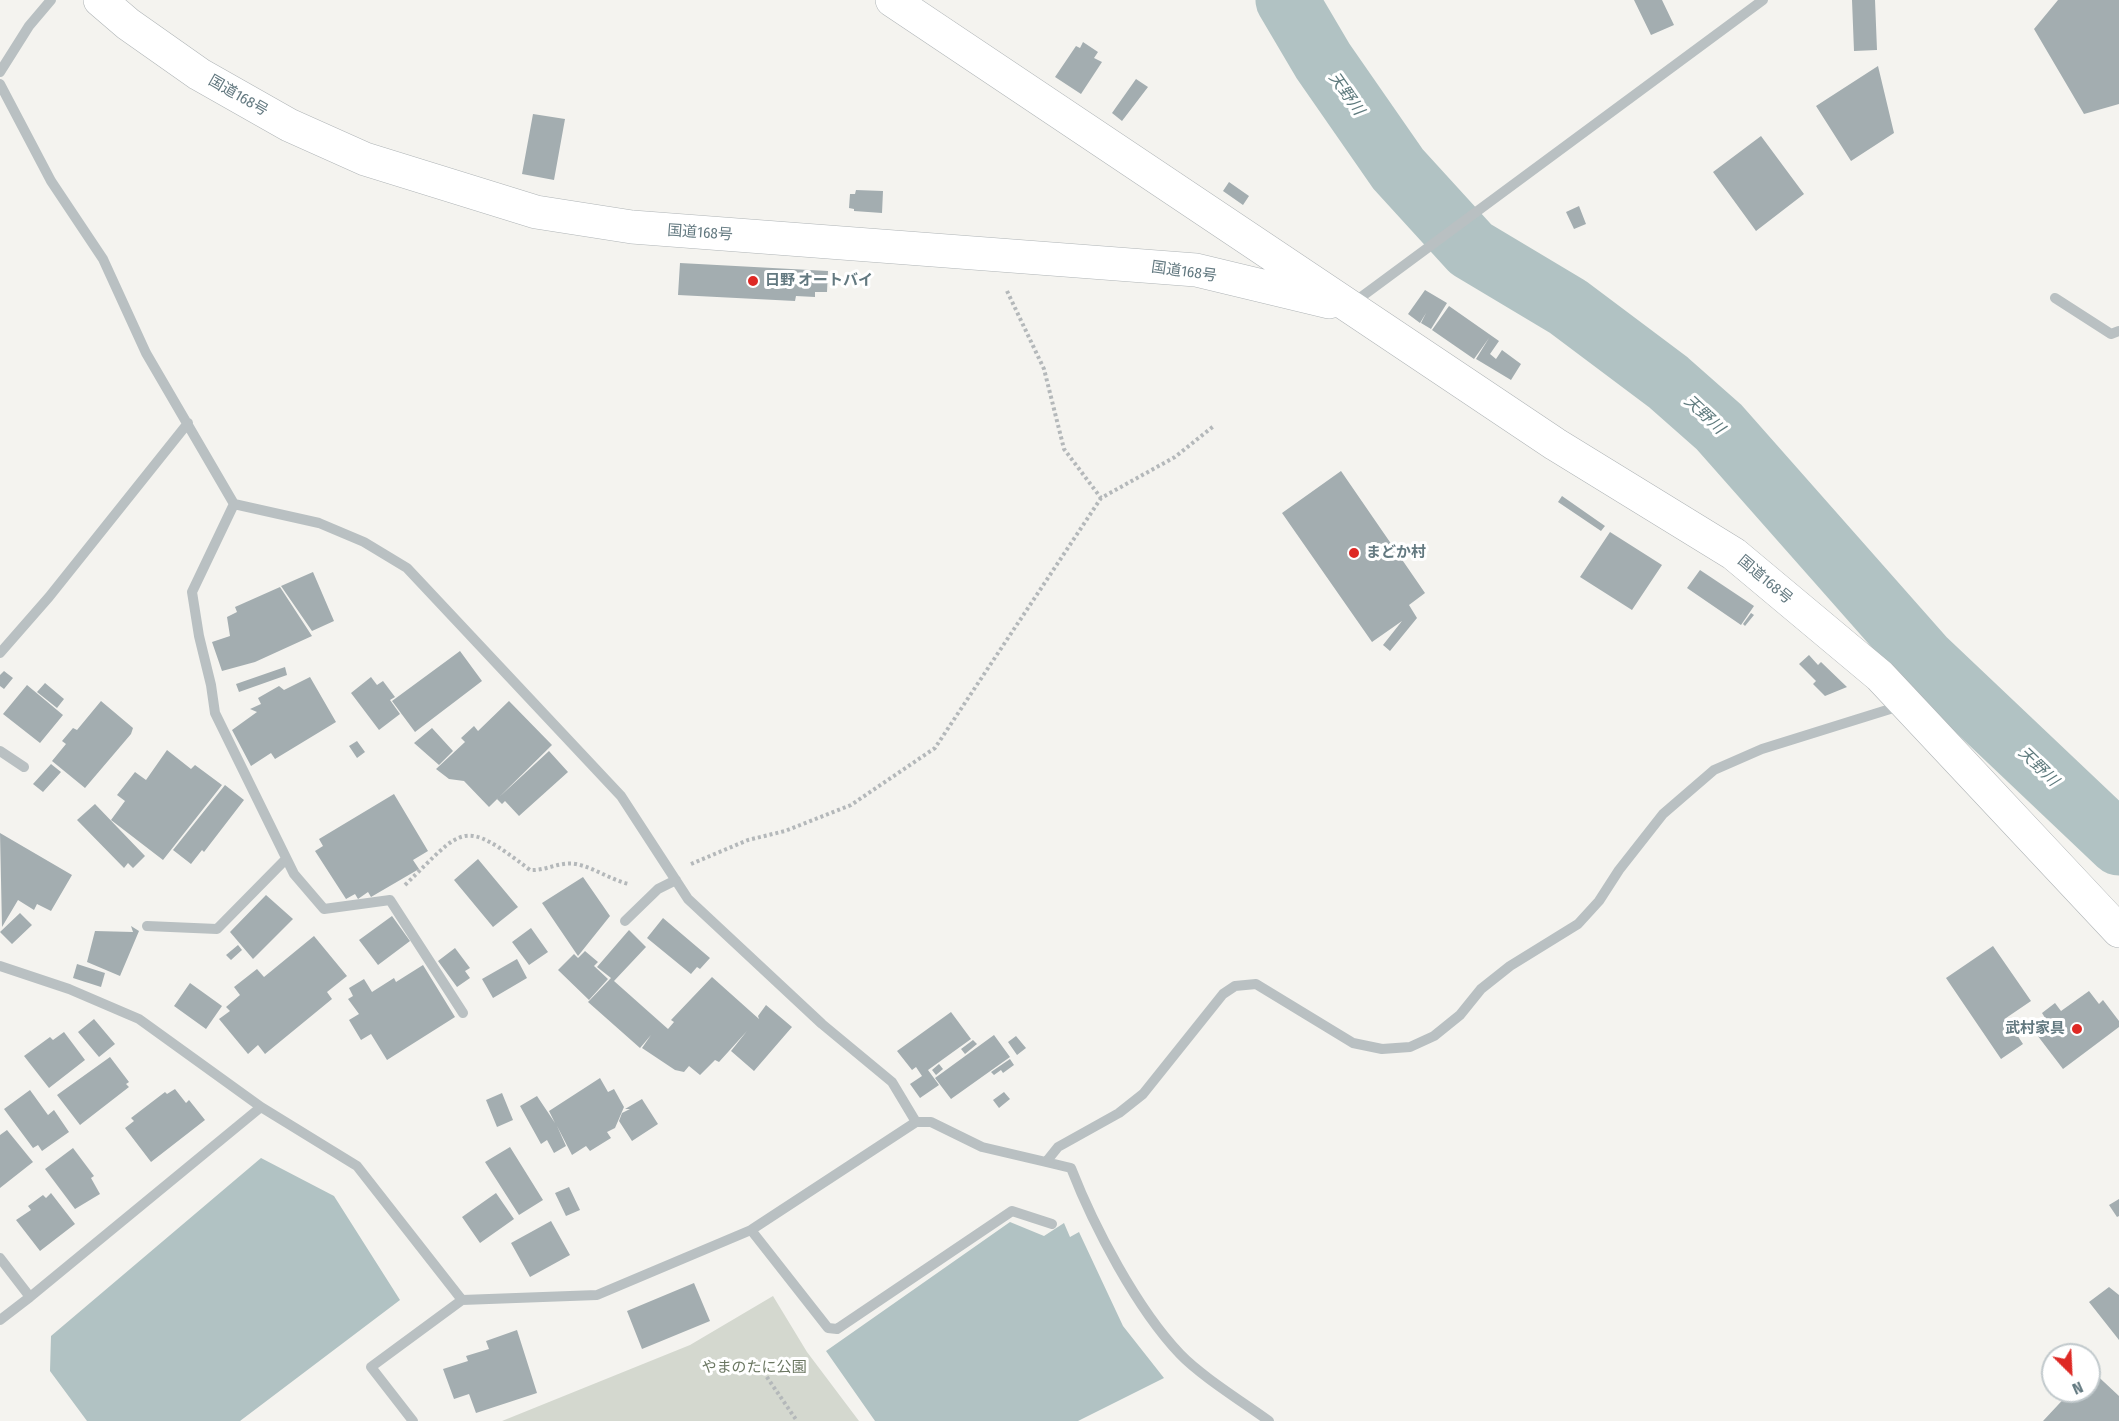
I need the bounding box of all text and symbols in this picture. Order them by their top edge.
water label: 天野川 [1324,69,1368,119]
street label: 国道168号 [205,72,271,120]
street label: 国道168号 [667,222,733,244]
street label: 国道168号 [1150,259,1218,285]
place label: 日野 オートバイ [765,272,873,290]
marker: 日野 オートバイ [746,274,760,288]
water label: 天野川 [1680,392,1728,438]
place label: まどか村 [1366,544,1426,562]
marker: まどか村 [1347,546,1361,560]
street label: 国道168号 [1734,552,1796,608]
water label: 天野川 [2014,743,2062,791]
place label: 武村家具 [2005,1020,2065,1038]
marker: 武村家具 [2070,1022,2084,1036]
north arrow [2041,1343,2101,1403]
park label: やまのたに公園 [702,1359,806,1377]
text: N [2069,1377,2086,1399]

